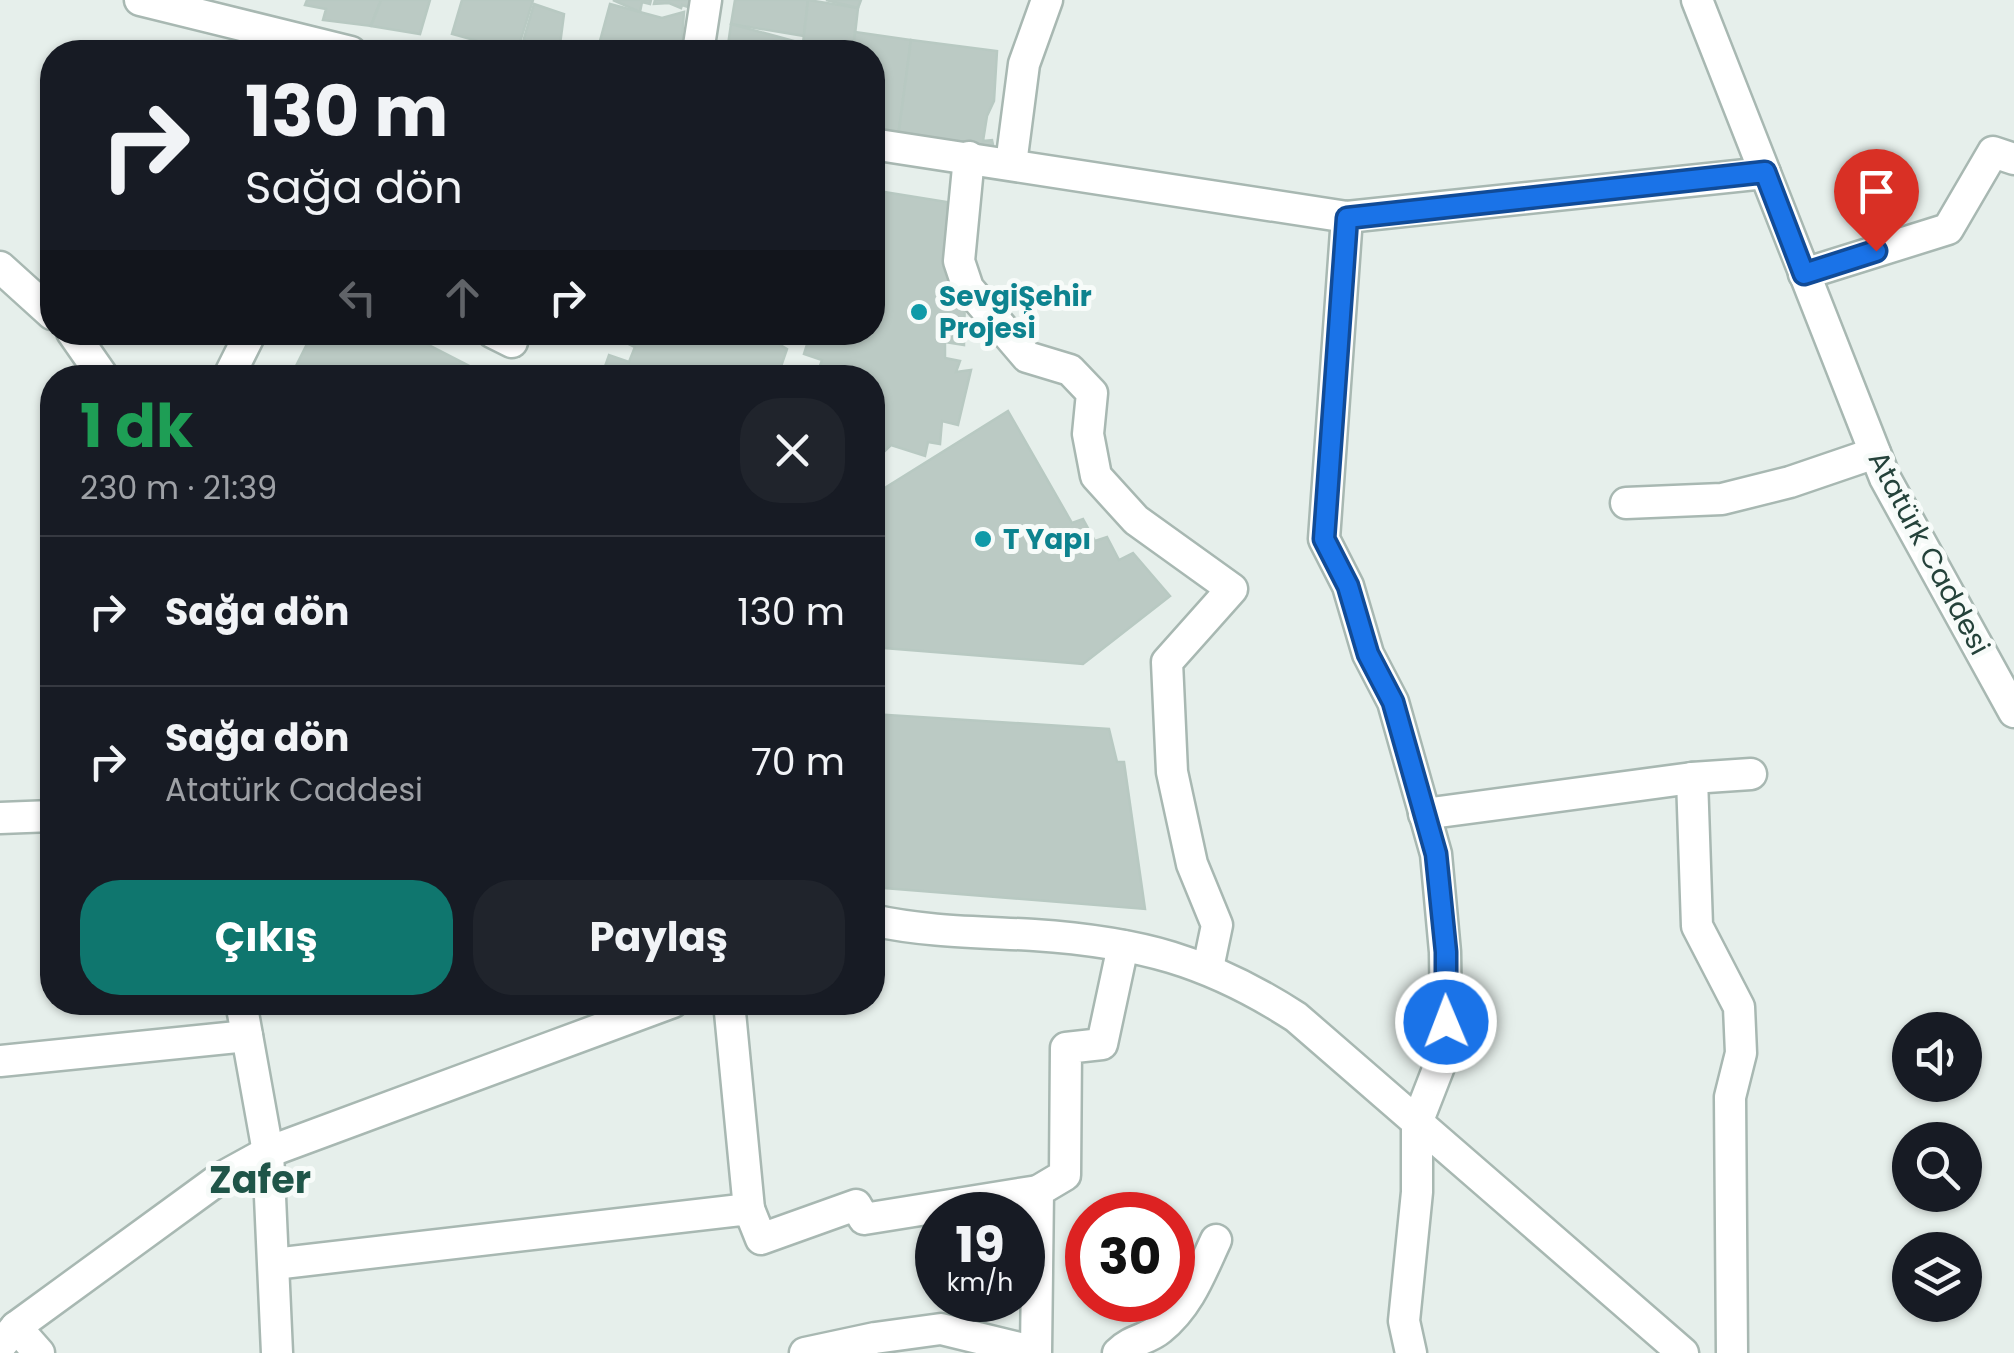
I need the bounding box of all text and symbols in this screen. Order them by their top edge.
text: 130 m [245,62,448,161]
icon: right [80,80,210,210]
pin [1834,149,1919,252]
text: Sağa dön [245,156,463,219]
icon: arrive [1849,164,1904,219]
icon: left [330,270,385,325]
icon: ahead [435,270,490,325]
icon: right [540,270,595,325]
place label: SevgiŞehir Projesi [939,277,1092,348]
marker: SevgiŞehir Projesi [908,301,930,323]
text: 1 dk [80,384,193,468]
button: close [740,398,845,503]
street label: Atatürk Caddesi [1859,444,1999,662]
text: 230 m · 21:39 [80,465,277,510]
place label: T Yapı [1003,520,1091,559]
marker: T Yapı [972,528,994,550]
icon: right [80,584,135,639]
text: Sağa dön [165,585,349,638]
text: 130 m [737,585,845,638]
text: Sağa dön [165,711,349,764]
icon: right [80,734,135,789]
text: 70 m [751,735,845,788]
text: Atatürk Caddesi [165,767,423,812]
button: Çıkış [80,880,453,995]
button: Paylaş [473,880,845,995]
position arrow [1394,970,1498,1074]
map controls [1892,1012,1982,1322]
button: sound [1892,1012,1982,1102]
button: search [1892,1122,1982,1212]
district label: Zafer [209,1153,311,1206]
speed limit sign: 30 [1065,1192,1195,1322]
text: 19 [955,1209,1005,1280]
button: layers [1892,1232,1982,1322]
text: km/h [947,1265,1013,1300]

